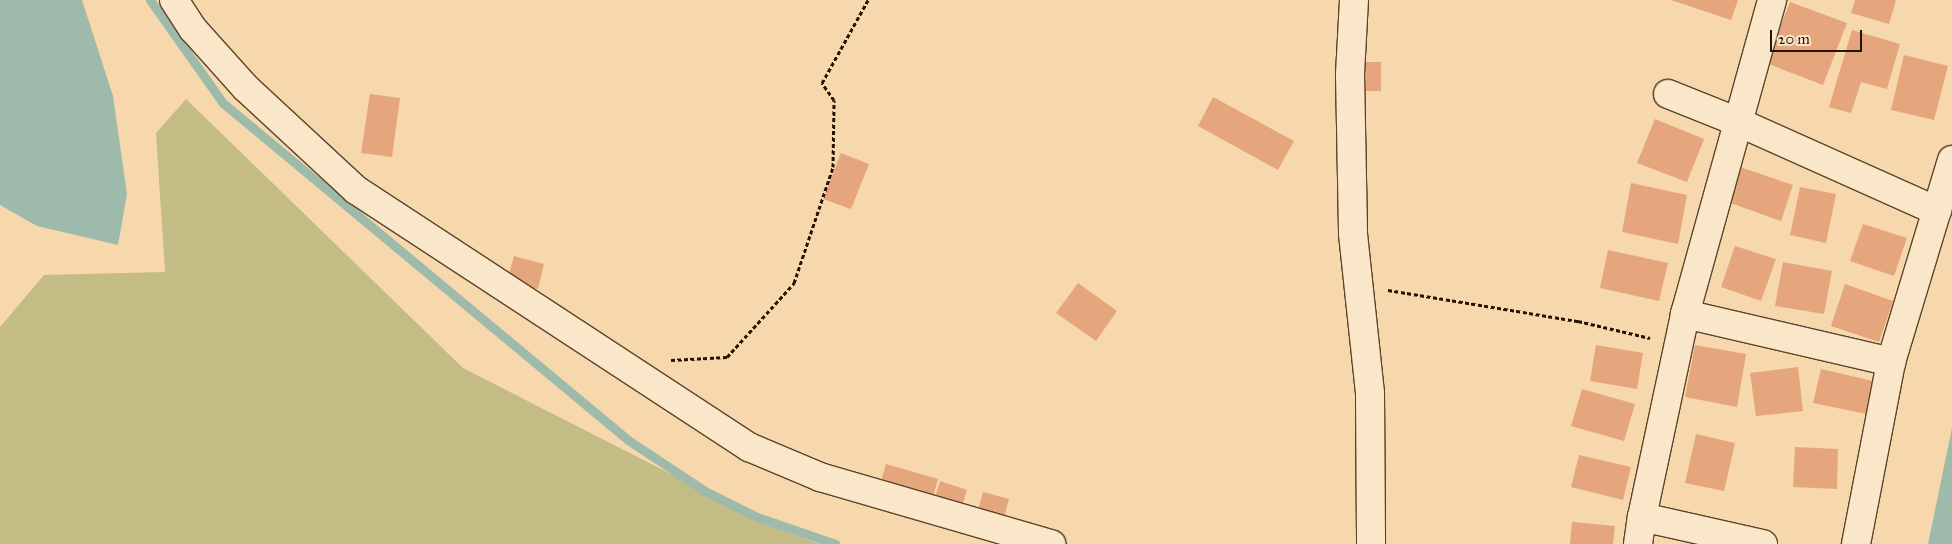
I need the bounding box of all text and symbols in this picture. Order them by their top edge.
scale bar [1772,20,1864,52]
text: 20 m [1778,30,1810,48]

